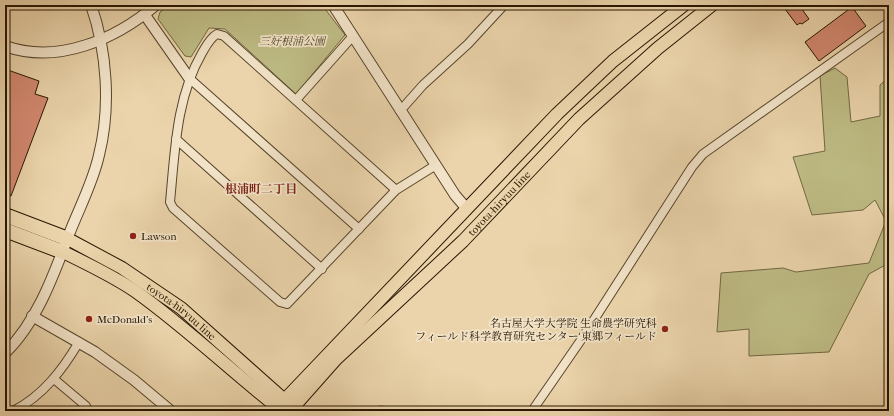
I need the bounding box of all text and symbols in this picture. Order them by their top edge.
park label: 三好根浦公園 [259,35,327,48]
street label: toyota-hiryuu line [465,167,533,238]
district label: 根浦町二丁目 [225,182,297,196]
place label: Lawson [141,230,177,243]
marker: Lawson [128,231,138,241]
street label: toyota-hiryuu line [144,280,219,343]
place label: McDonald's [97,313,152,326]
marker: McDonald's [84,314,94,324]
place label: 名古屋大学大学院 生命農学研究科 フィールド科学教育研究センター 東郷フィールド [415,317,657,343]
marker: 名古屋大学大学院 生命農学研究科 フィールド科学教育研究センター 東郷フィールド [660,324,670,334]

